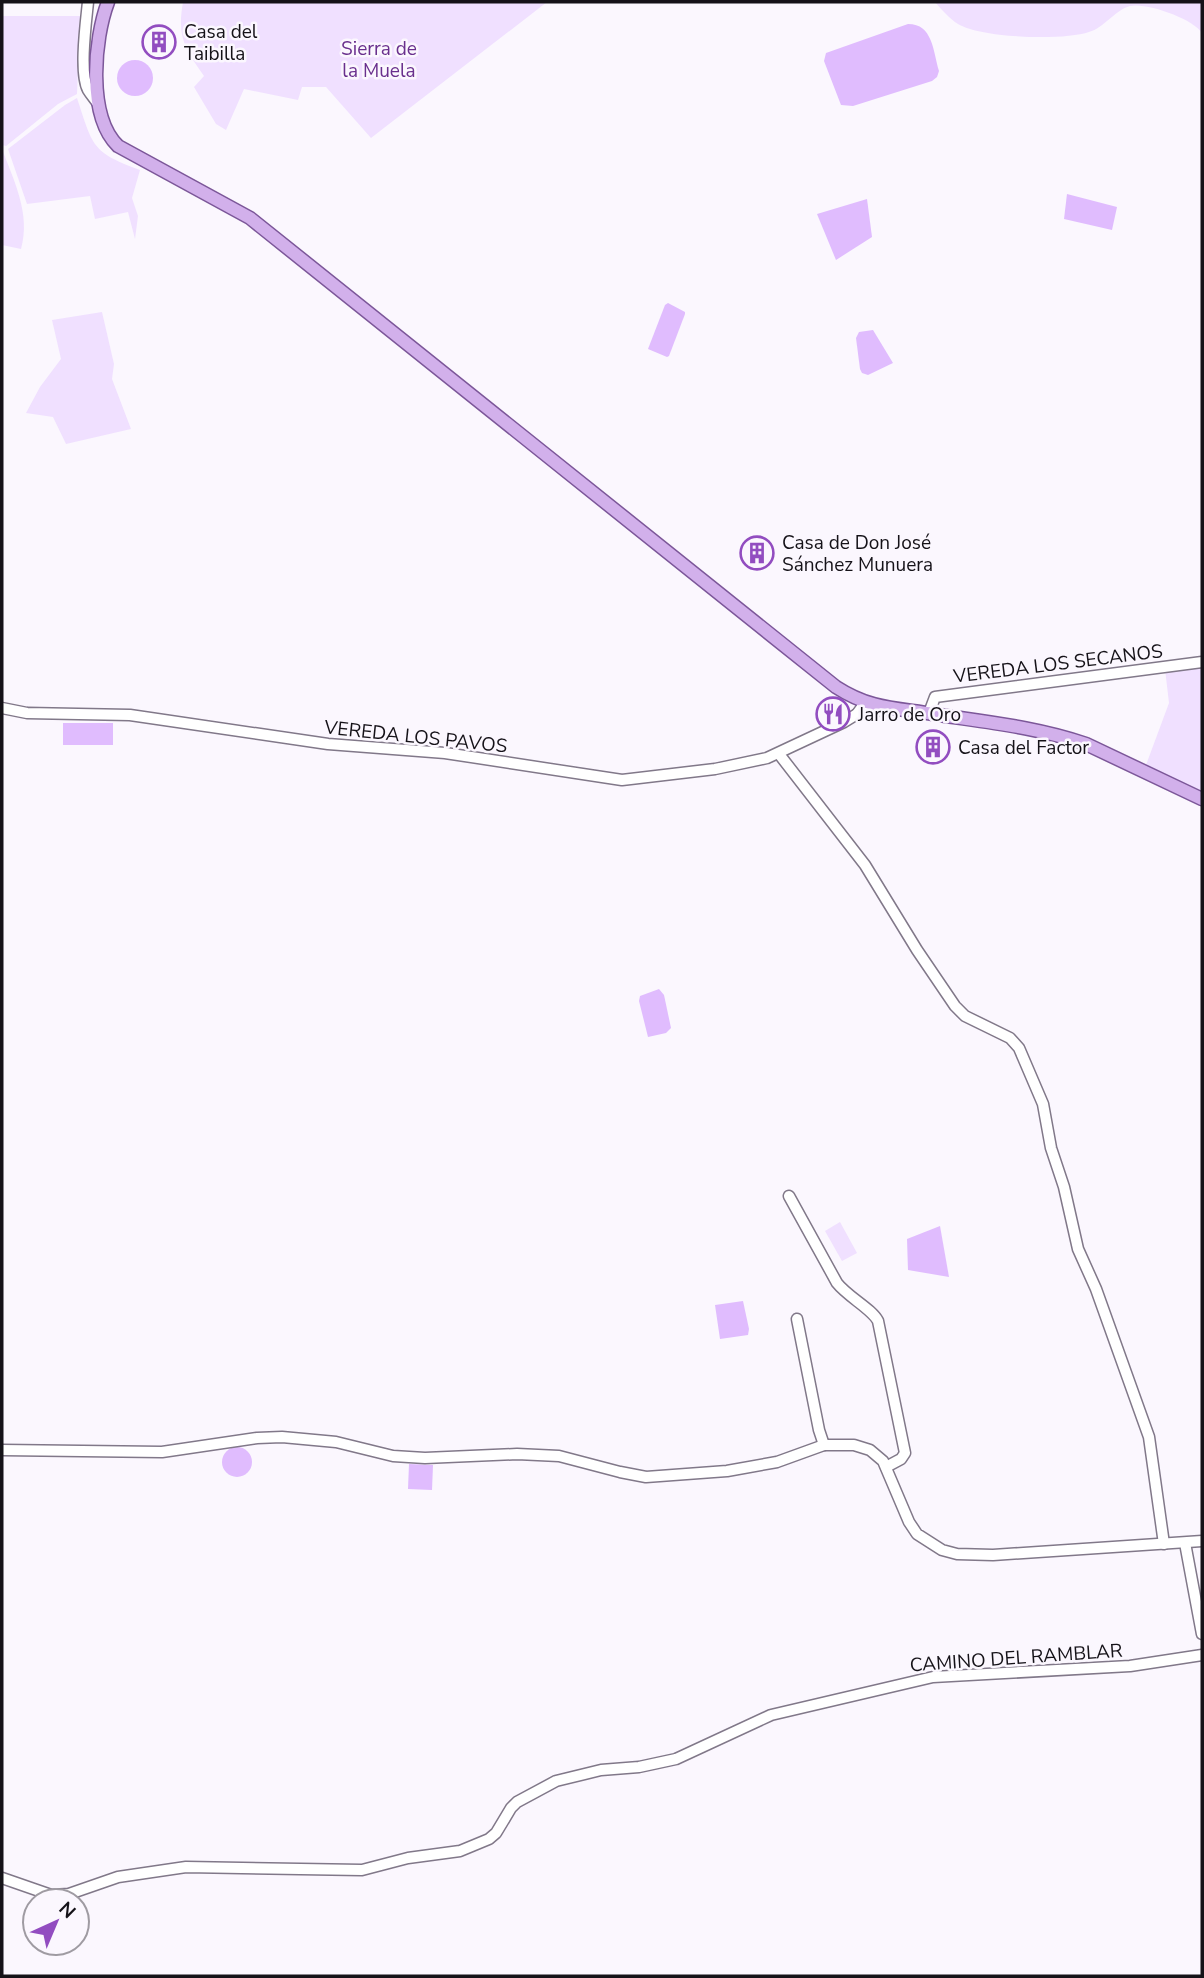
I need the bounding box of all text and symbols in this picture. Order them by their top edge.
place label: Casa del Taibilla [184,19,258,67]
building icon: Casa del Taibilla [140,23,178,61]
park label: Sierra de la Muela [341,36,417,84]
place label: Casa de Don José Sánchez Munuera [782,530,933,578]
building icon: Casa de Don José Sánchez Munuera [738,534,776,572]
street label: VEREDA LOS SECANOS [951,638,1164,690]
restaurant icon: Jarro de Oro [814,695,852,733]
place label: Jarro de Oro [857,702,961,728]
street label: VEREDA LOS PAVOS [322,714,509,760]
building icon: Casa del Factor [914,728,952,766]
place label: Casa del Factor [958,735,1089,761]
street label: CAMINO DEL RAMBLAR [909,1638,1124,1678]
north arrow [21,1887,91,1957]
text: N [53,1896,81,1925]

